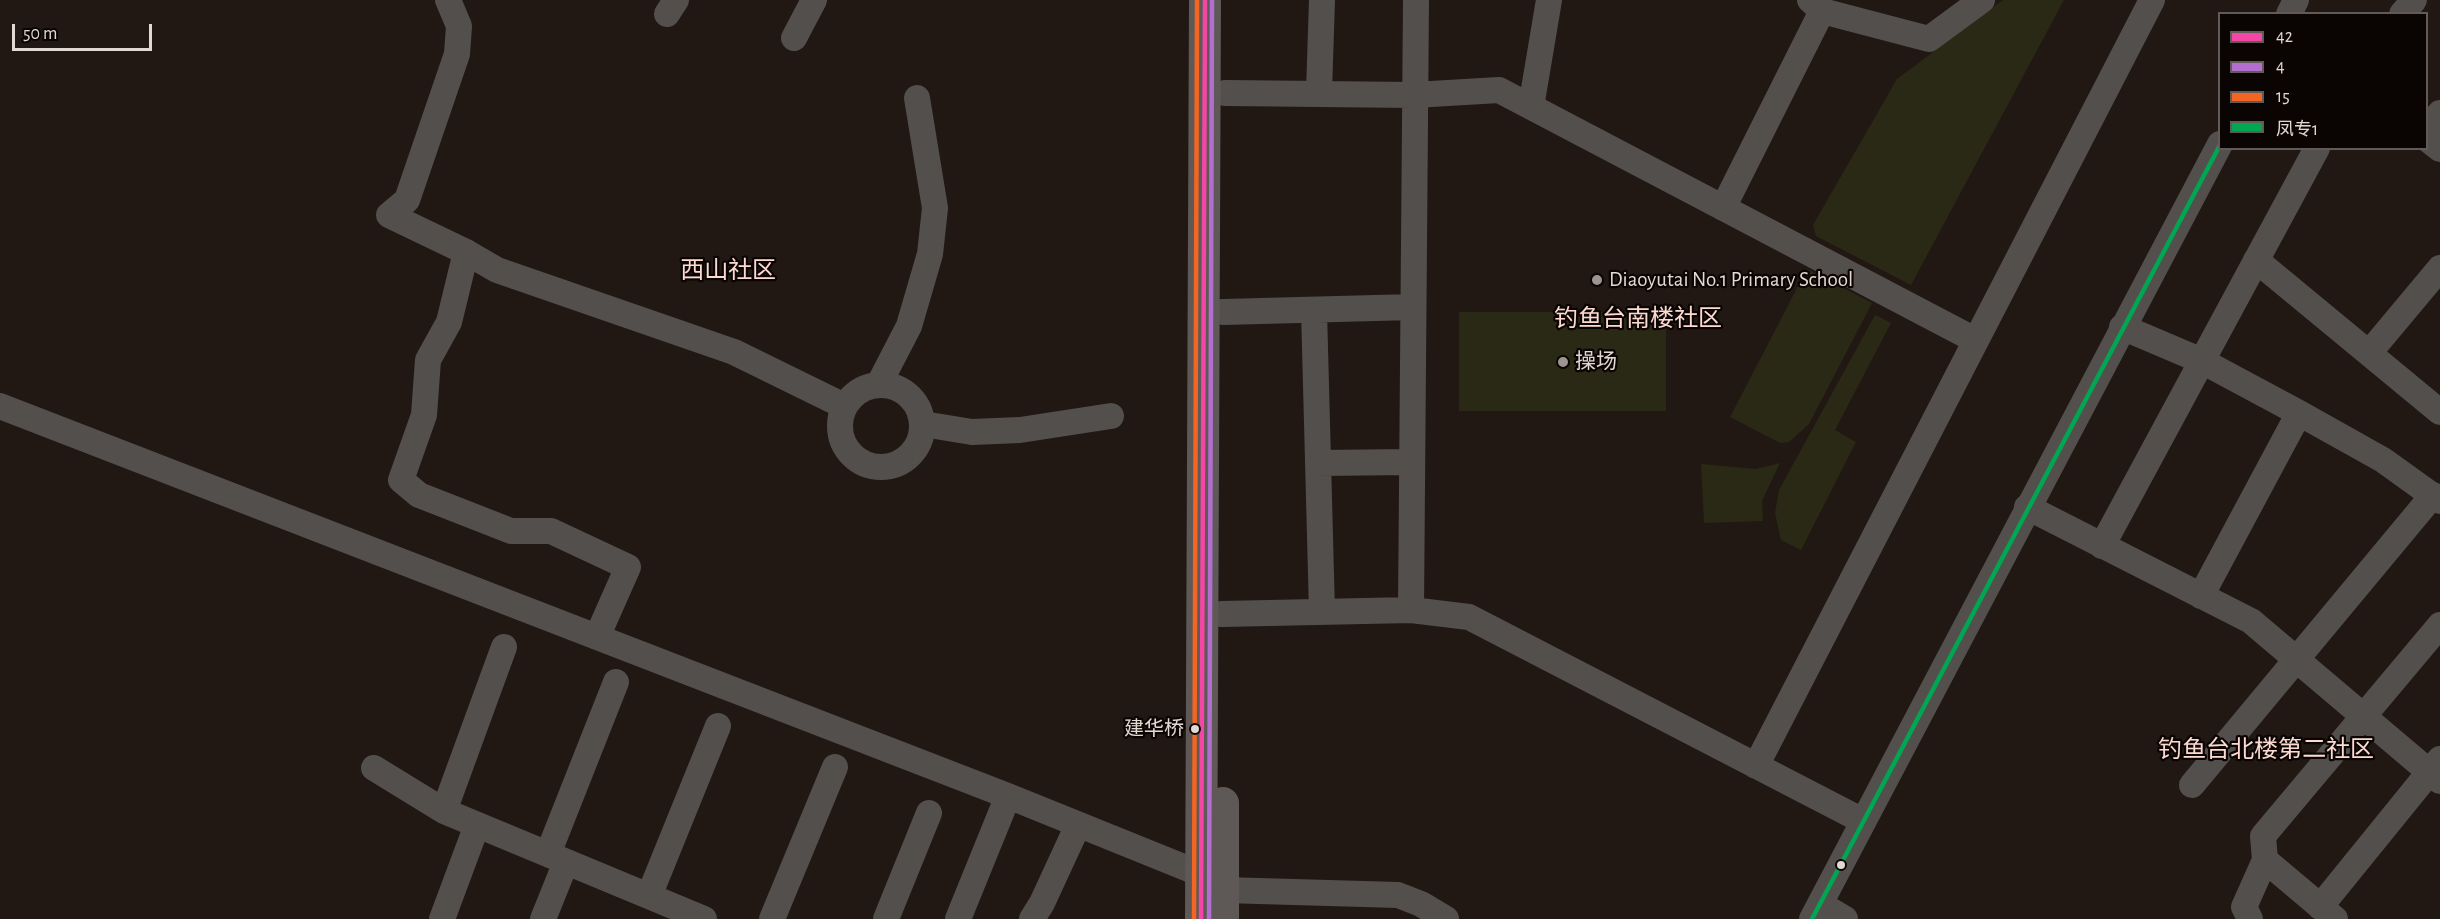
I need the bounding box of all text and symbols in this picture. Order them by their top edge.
scale bar [15,12,154,50]
legend [2218,12,2428,150]
text: 50 m [23,25,57,43]
text: 42 [2276,28,2293,46]
text: 4 [2276,58,2285,76]
text: 15 [2276,88,2290,106]
text: 凤专1 [2276,121,2318,139]
district label: 西山社区 [680,257,776,285]
place label: Diaoyutai No.1 Primary School [1609,267,1853,293]
marker: Diaoyutai No.1 Primary School [1590,273,1604,287]
district label: 钓鱼台南楼社区 [1554,305,1722,333]
place label: 操场 [1575,349,1617,375]
marker: 操场 [1556,355,1570,369]
place label: 建华桥 [1124,717,1184,741]
marker: 建华桥 [1189,723,1201,735]
district label: 钓鱼台北楼第二社区 [2158,736,2374,764]
unlabelled marker [1835,859,1847,871]

